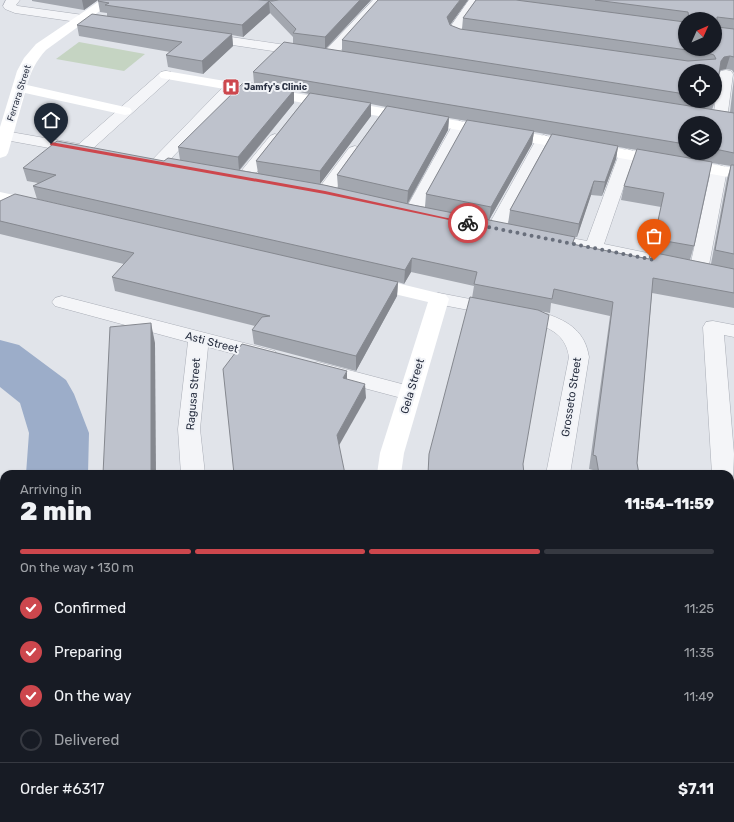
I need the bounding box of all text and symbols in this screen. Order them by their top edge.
north arrow [678,12,722,56]
map controls [678,12,722,160]
street label: Ferrara Street [5,63,33,122]
button: locate [678,64,722,108]
hospital icon: Jamfy's Clinic [221,77,241,97]
place label: Jamfy's Clinic [244,82,308,92]
pin [34,103,68,144]
icon: home [40,109,62,131]
button: layers [678,116,722,160]
courier [448,203,488,243]
icon: bike [457,212,479,234]
pin [637,219,671,260]
icon: bag [643,225,665,247]
street label: Asti Street [184,329,241,356]
street label: Gela Street [398,356,427,415]
street label: Grosseto Street [559,356,584,438]
street label: Ragusa Street [184,357,203,431]
text: Arriving in [20,482,82,497]
text: 11:54–11:59 [624,495,714,513]
text: 2 min [20,496,92,527]
text: On the way · 130 m [20,560,134,575]
icon: check [20,597,42,619]
text: Confirmed [54,599,126,617]
text: 11:25 [684,601,714,616]
icon: check [20,641,42,663]
text: Preparing [54,643,122,661]
text: 11:35 [684,645,714,660]
icon: check [20,685,42,707]
text: On the way [54,687,132,705]
text: 11:49 [684,689,714,704]
text: Delivered [54,731,119,749]
text: Order #6317 [20,780,104,798]
text: $7.11 [678,780,714,798]

